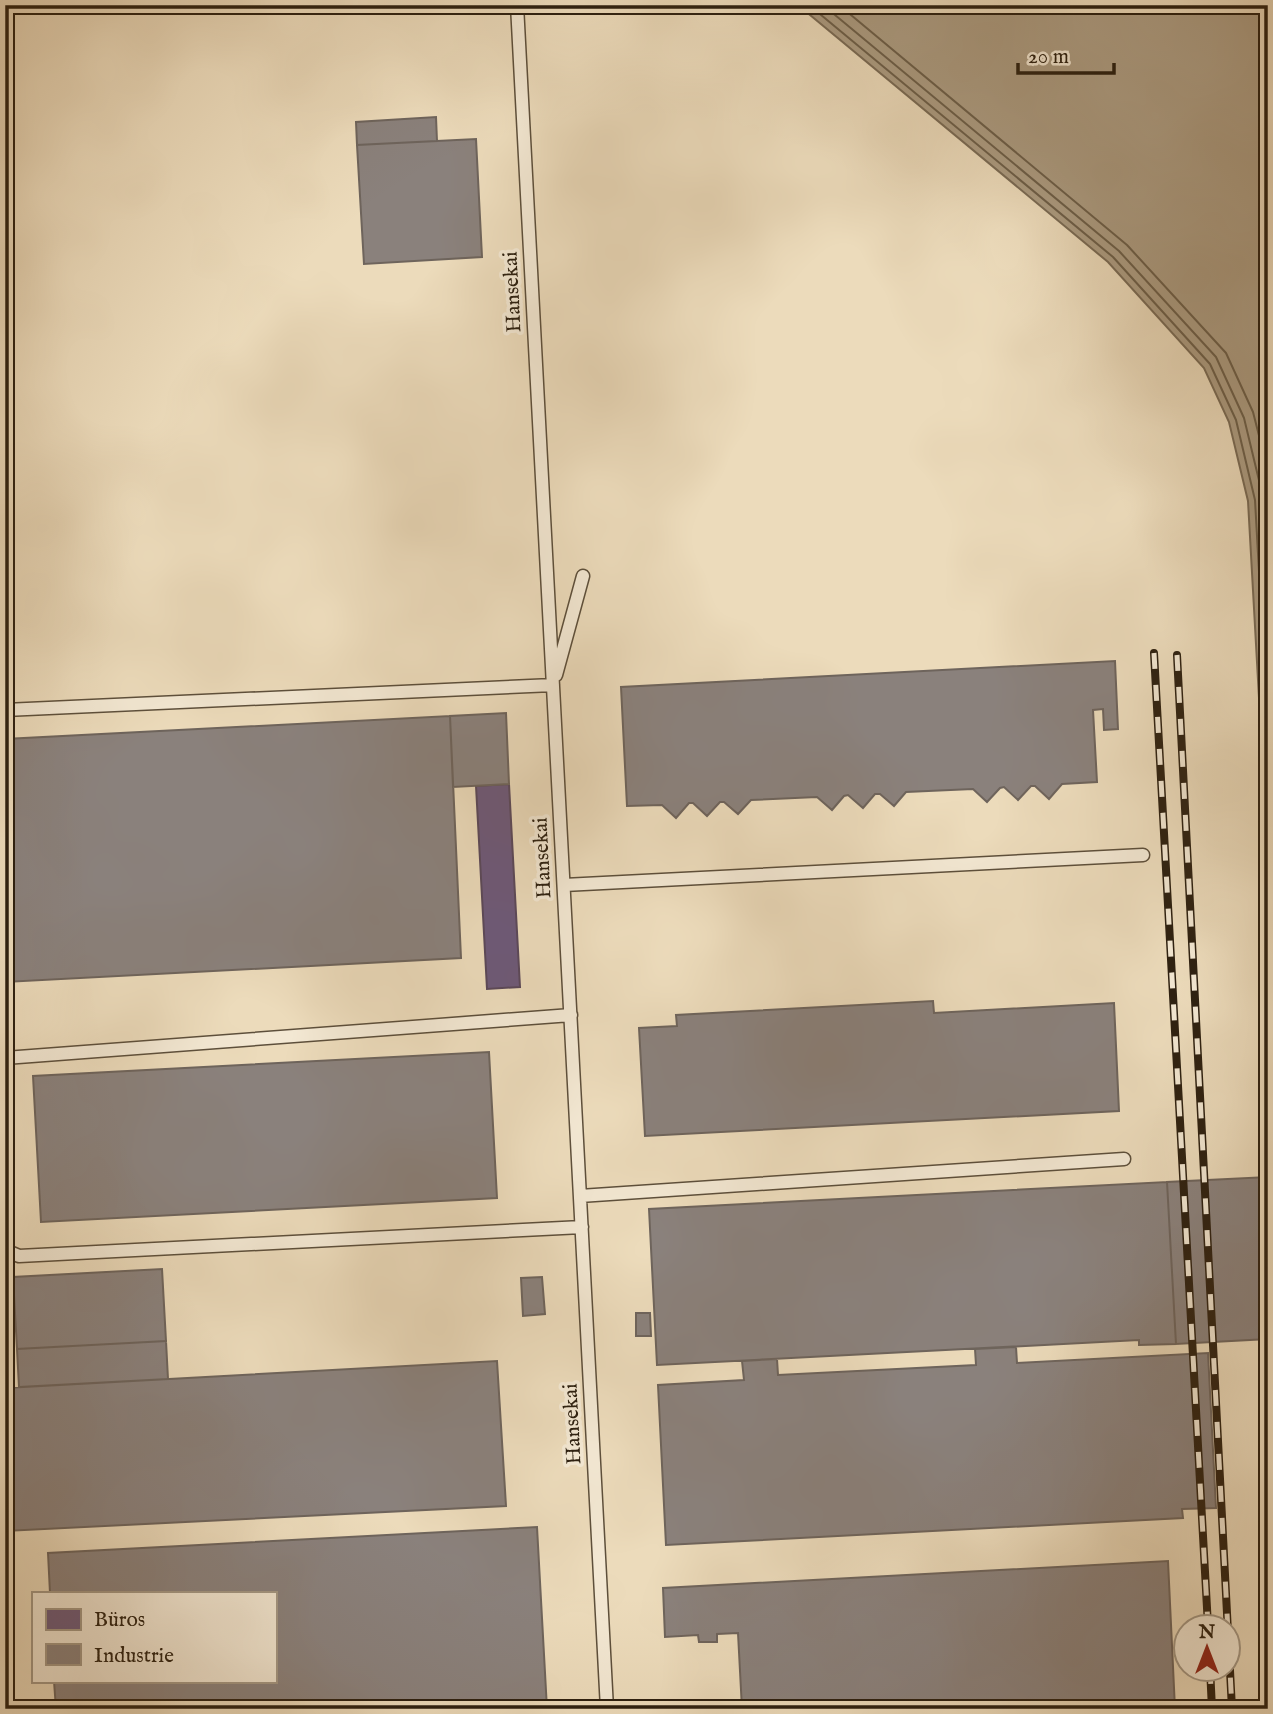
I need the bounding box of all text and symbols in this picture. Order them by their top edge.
scale bar [1018,32,1114,76]
text: 20 m [1028,44,1069,71]
street label: Hansekai [497,251,529,333]
street label: Hansekai [527,817,559,899]
street label: Hansekai [557,1383,589,1465]
legend [32,1592,276,1682]
text: Büros [94,1607,145,1634]
north arrow [1172,1612,1242,1682]
text: N [1198,1621,1216,1645]
text: Industrie [94,1643,174,1670]

